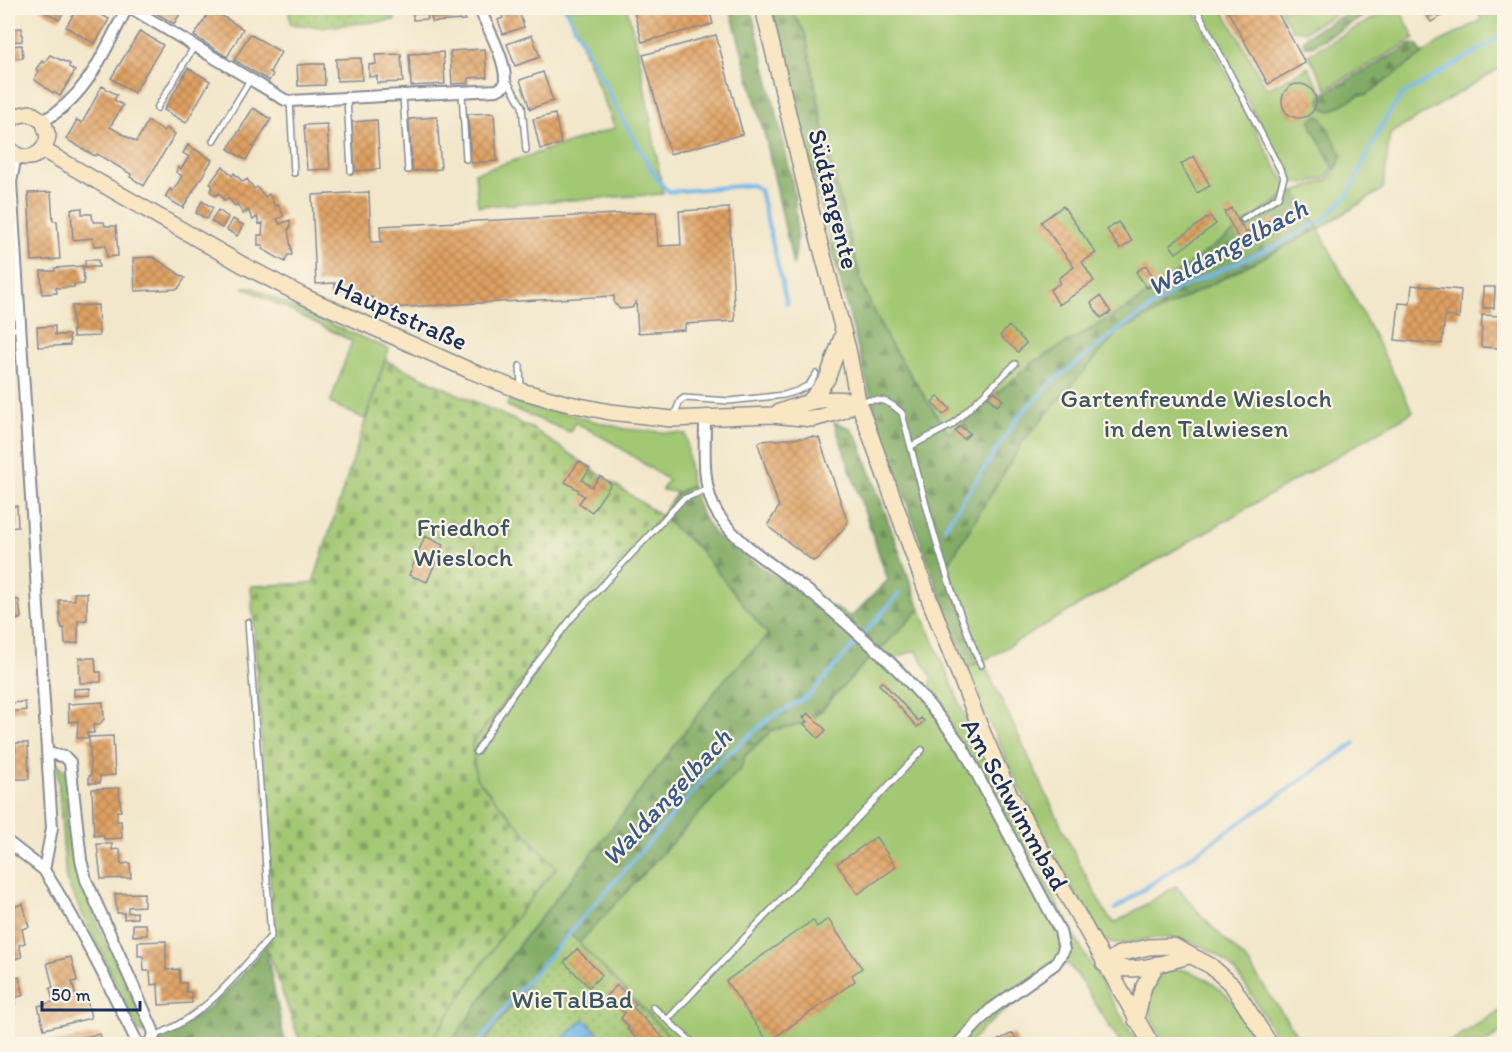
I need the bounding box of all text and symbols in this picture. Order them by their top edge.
street label: Südtangente [801,126,867,272]
water label: Waldangelbach [1142,191,1313,303]
street label: Hauptstraße [329,270,473,358]
park label: Gartenfreunde Wiesloch in den Talwiesen [1060,382,1332,444]
park label: Friedhof Wiesloch [413,511,513,573]
street label: Am Schwimmbad [954,712,1076,896]
water label: Waldangelbach [594,721,738,873]
scale bar [42,974,140,1012]
park label: WieTalBad [511,983,633,1015]
text: 50 m [51,984,91,1006]

